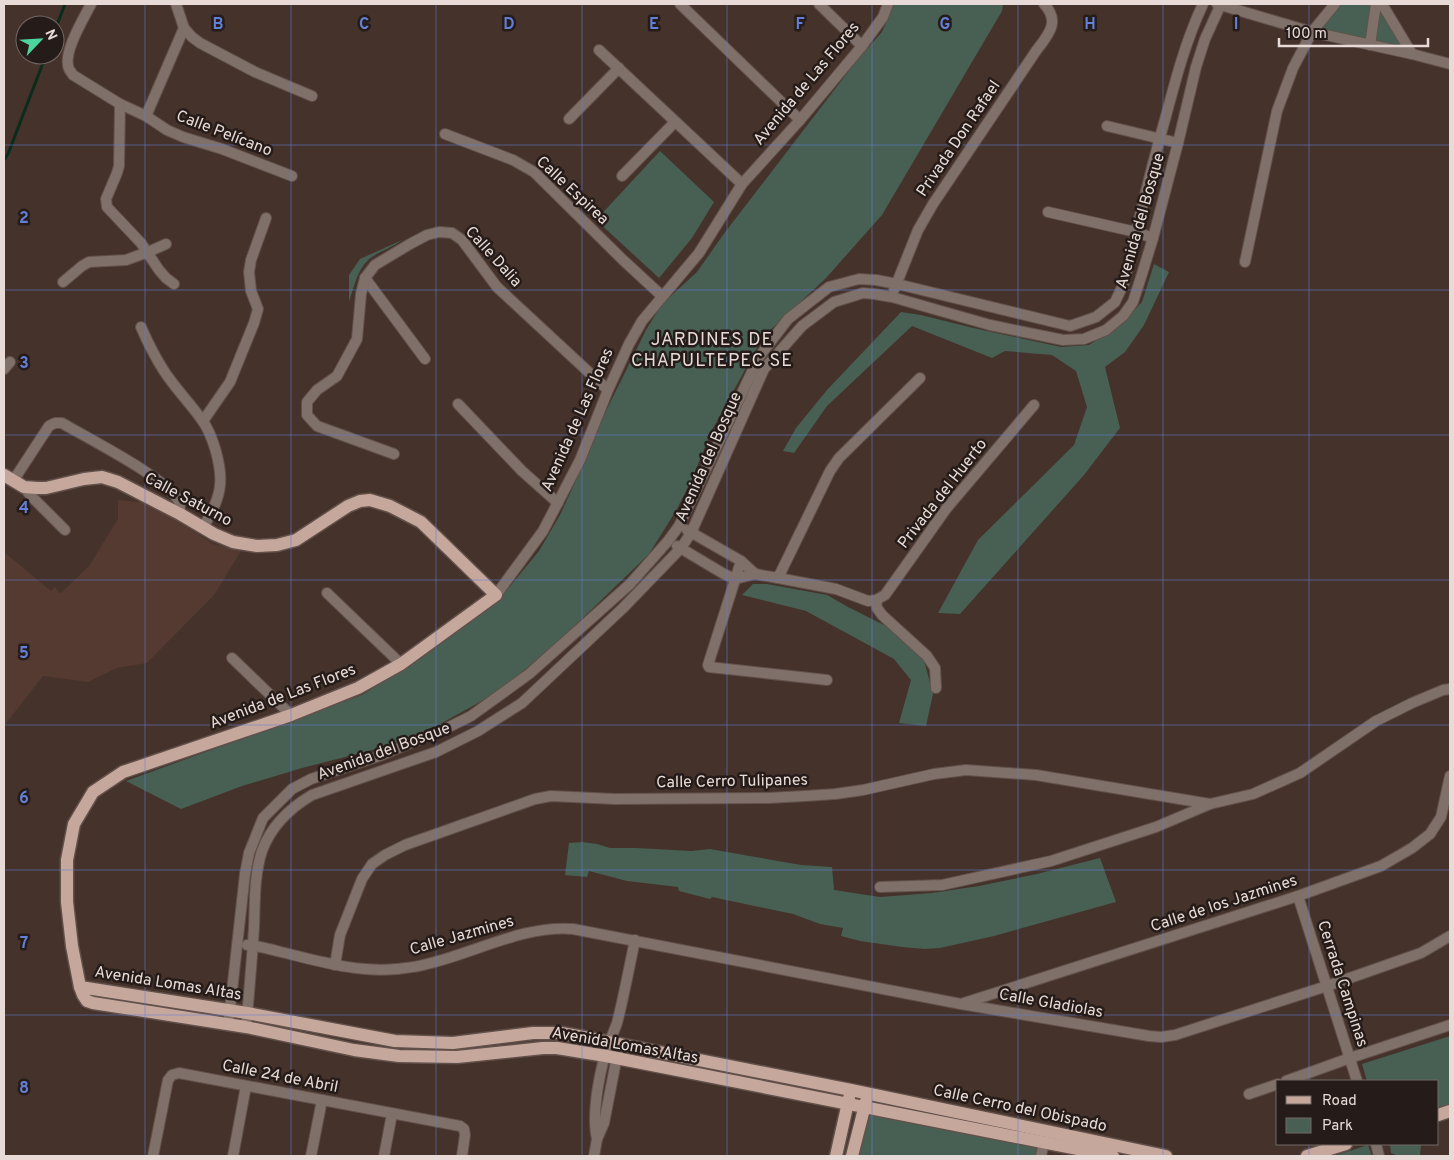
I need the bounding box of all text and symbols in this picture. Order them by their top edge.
north arrow [15,15,65,65]
text: B [212,15,224,35]
text: C [359,15,369,35]
text: D [503,15,515,35]
text: E [649,15,659,35]
text: G [940,15,950,35]
text: H [1084,15,1096,35]
text: I [1234,15,1238,35]
scale bar [1279,15,1428,47]
street label: Avenida de Las Flores [750,18,864,150]
text: 100 m [1286,25,1327,44]
text: N [41,27,60,43]
street label: Privada Don Rafael [913,77,1005,201]
street label: Calle Pelícano [173,107,275,161]
street label: Avenida del Bosque [1112,151,1170,291]
street label: Calle Espirea [531,152,613,230]
text: 2 [19,209,29,229]
street label: Calle Dalia [460,222,526,292]
district label: JARDINES DE CHAPULTEPEC SE [631,329,793,373]
street label: Avenida de Las Flores [537,345,619,495]
text: 3 [19,354,29,374]
street label: Avenida del Bosque [671,389,747,525]
street label: Privada del Huerto [894,435,992,553]
street label: Calle Saturno [141,469,235,531]
text: 4 [19,499,29,519]
text: 5 [19,644,29,664]
street label: Avenida de Las Flores [207,660,359,734]
street label: Avenida del Bosque [315,719,453,785]
street label: Calle Cerro Tulipanes [656,771,808,793]
text: 6 [19,789,29,809]
street label: Calle de los Jazmines [1148,871,1300,937]
street label: Calle Jazmines [408,912,516,960]
street label: Cerrada Campinas [1312,918,1372,1050]
text: 7 [20,934,28,954]
street label: Avenida Lomas Altas [93,963,243,1005]
street label: Calle Gladiolas [997,985,1105,1023]
street label: Avenida Lomas Altas [550,1023,700,1069]
street label: Calle 24 de Abril [220,1056,340,1098]
text: 8 [19,1079,29,1099]
legend [1276,1080,1439,1145]
street label: Calle Cerro del Obispado [931,1081,1109,1137]
text: Road [1322,1092,1357,1111]
text: Park [1322,1117,1353,1136]

